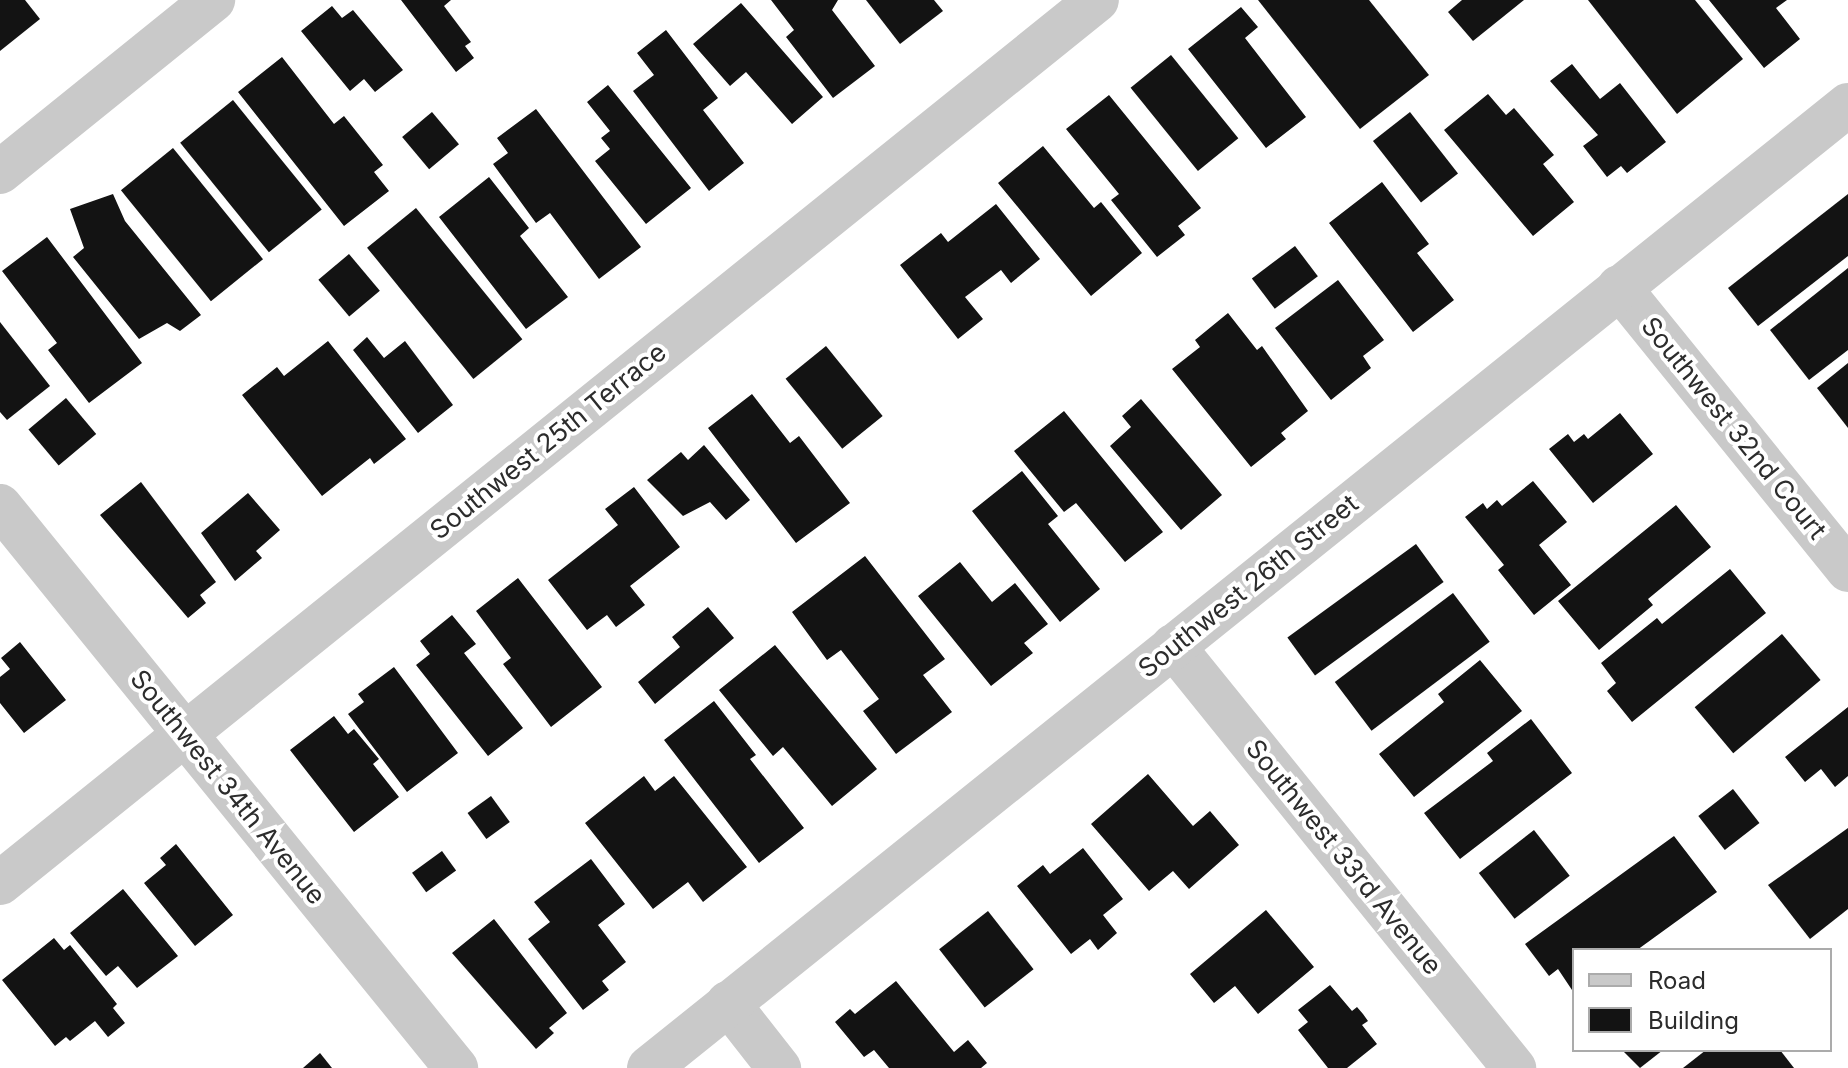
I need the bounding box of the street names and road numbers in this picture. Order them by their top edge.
street label: Southwest 32nd Court [1635,311,1833,545]
street label: Southwest 25th Terrace [424,336,672,546]
street label: Southwest 26th Street [1132,488,1364,684]
street label: Southwest 34th Avenue [124,664,332,910]
street label: Southwest 33rd Avenue [1240,733,1448,981]

